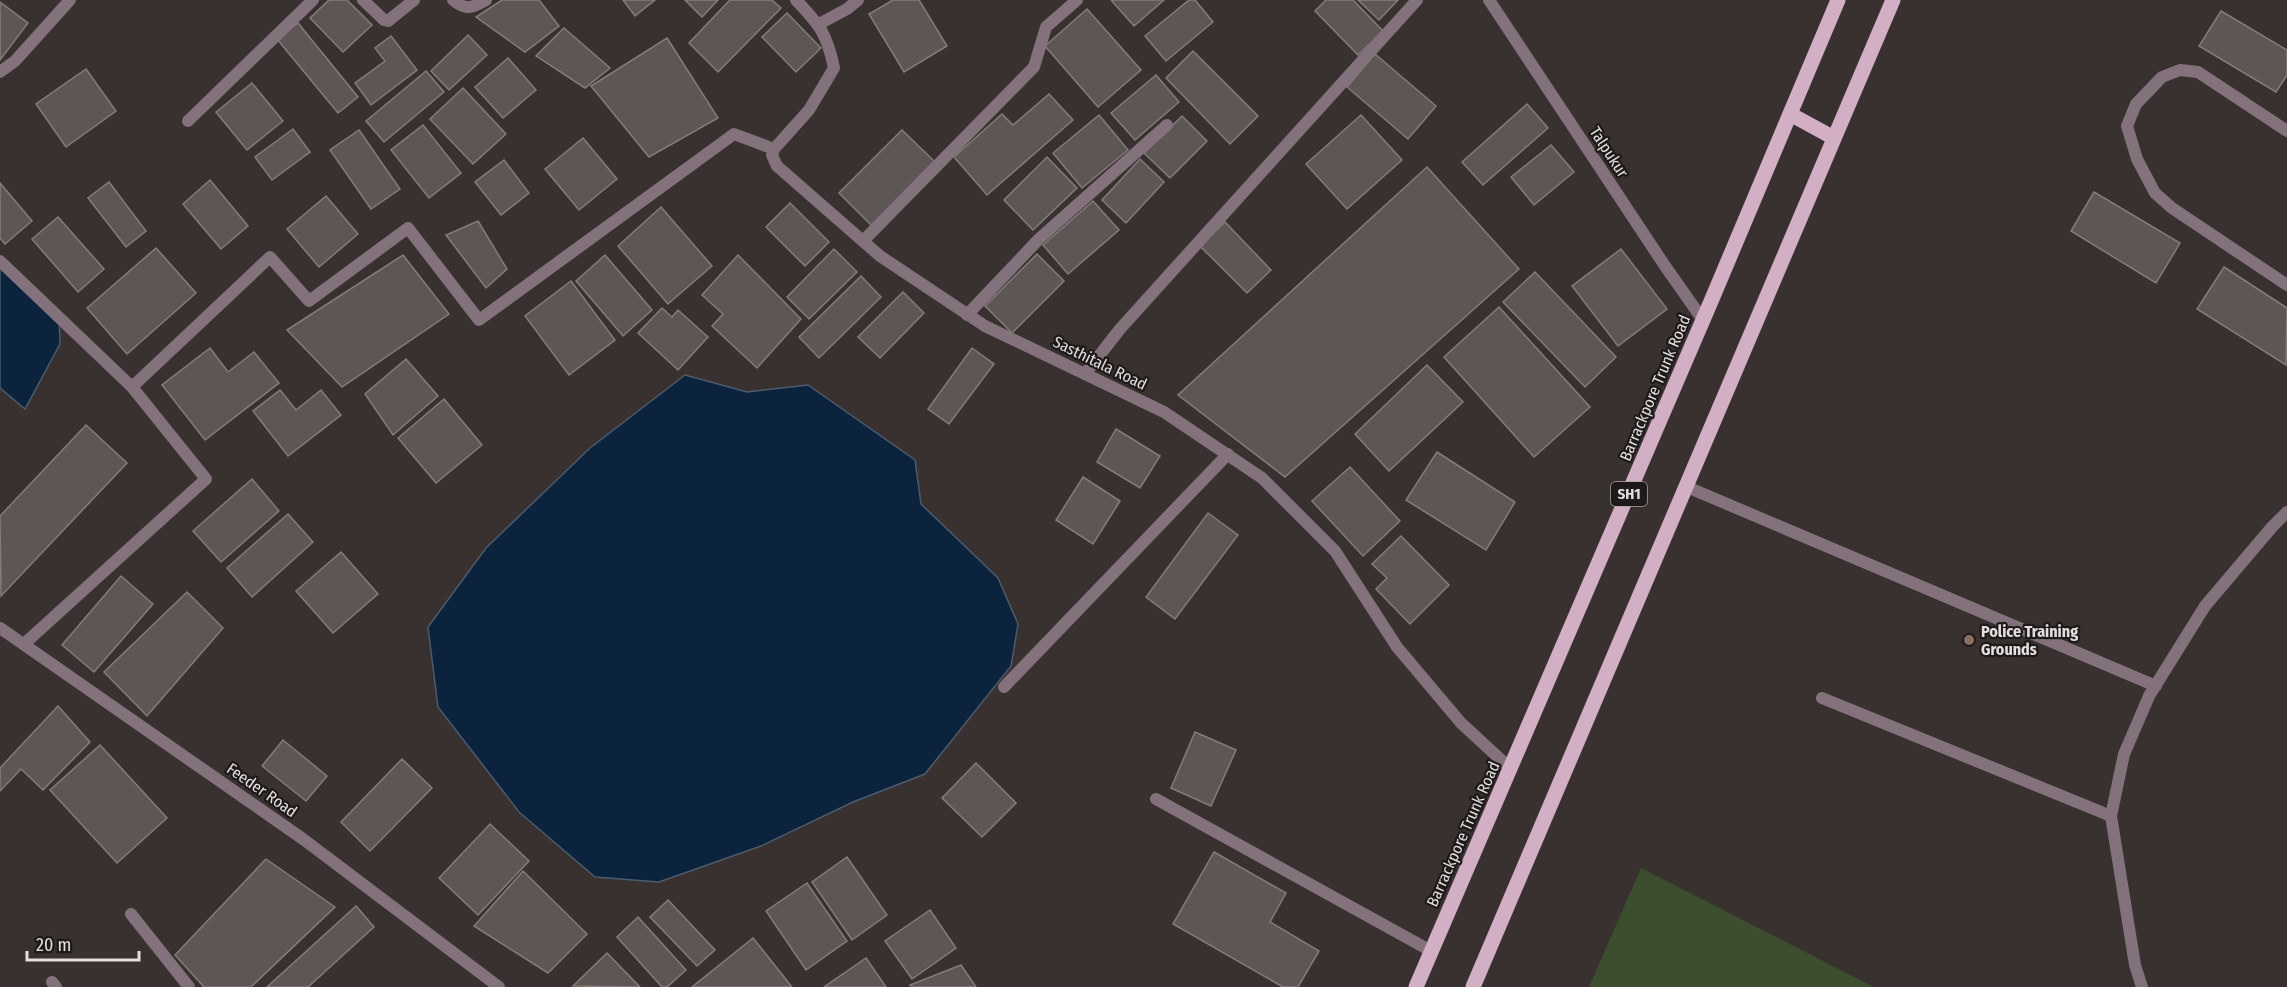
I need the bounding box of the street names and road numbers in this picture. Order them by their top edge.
street label: Talpukur [1586,123,1633,181]
street label: Barrackpore Trunk Road [1616,312,1694,464]
street label: Sasthitala Road [1050,332,1150,394]
road number: SH1 [1611,482,1647,506]
street label: Barrackpore Trunk Road [1422,758,1504,910]
street label: Feeder Road [223,759,301,821]

